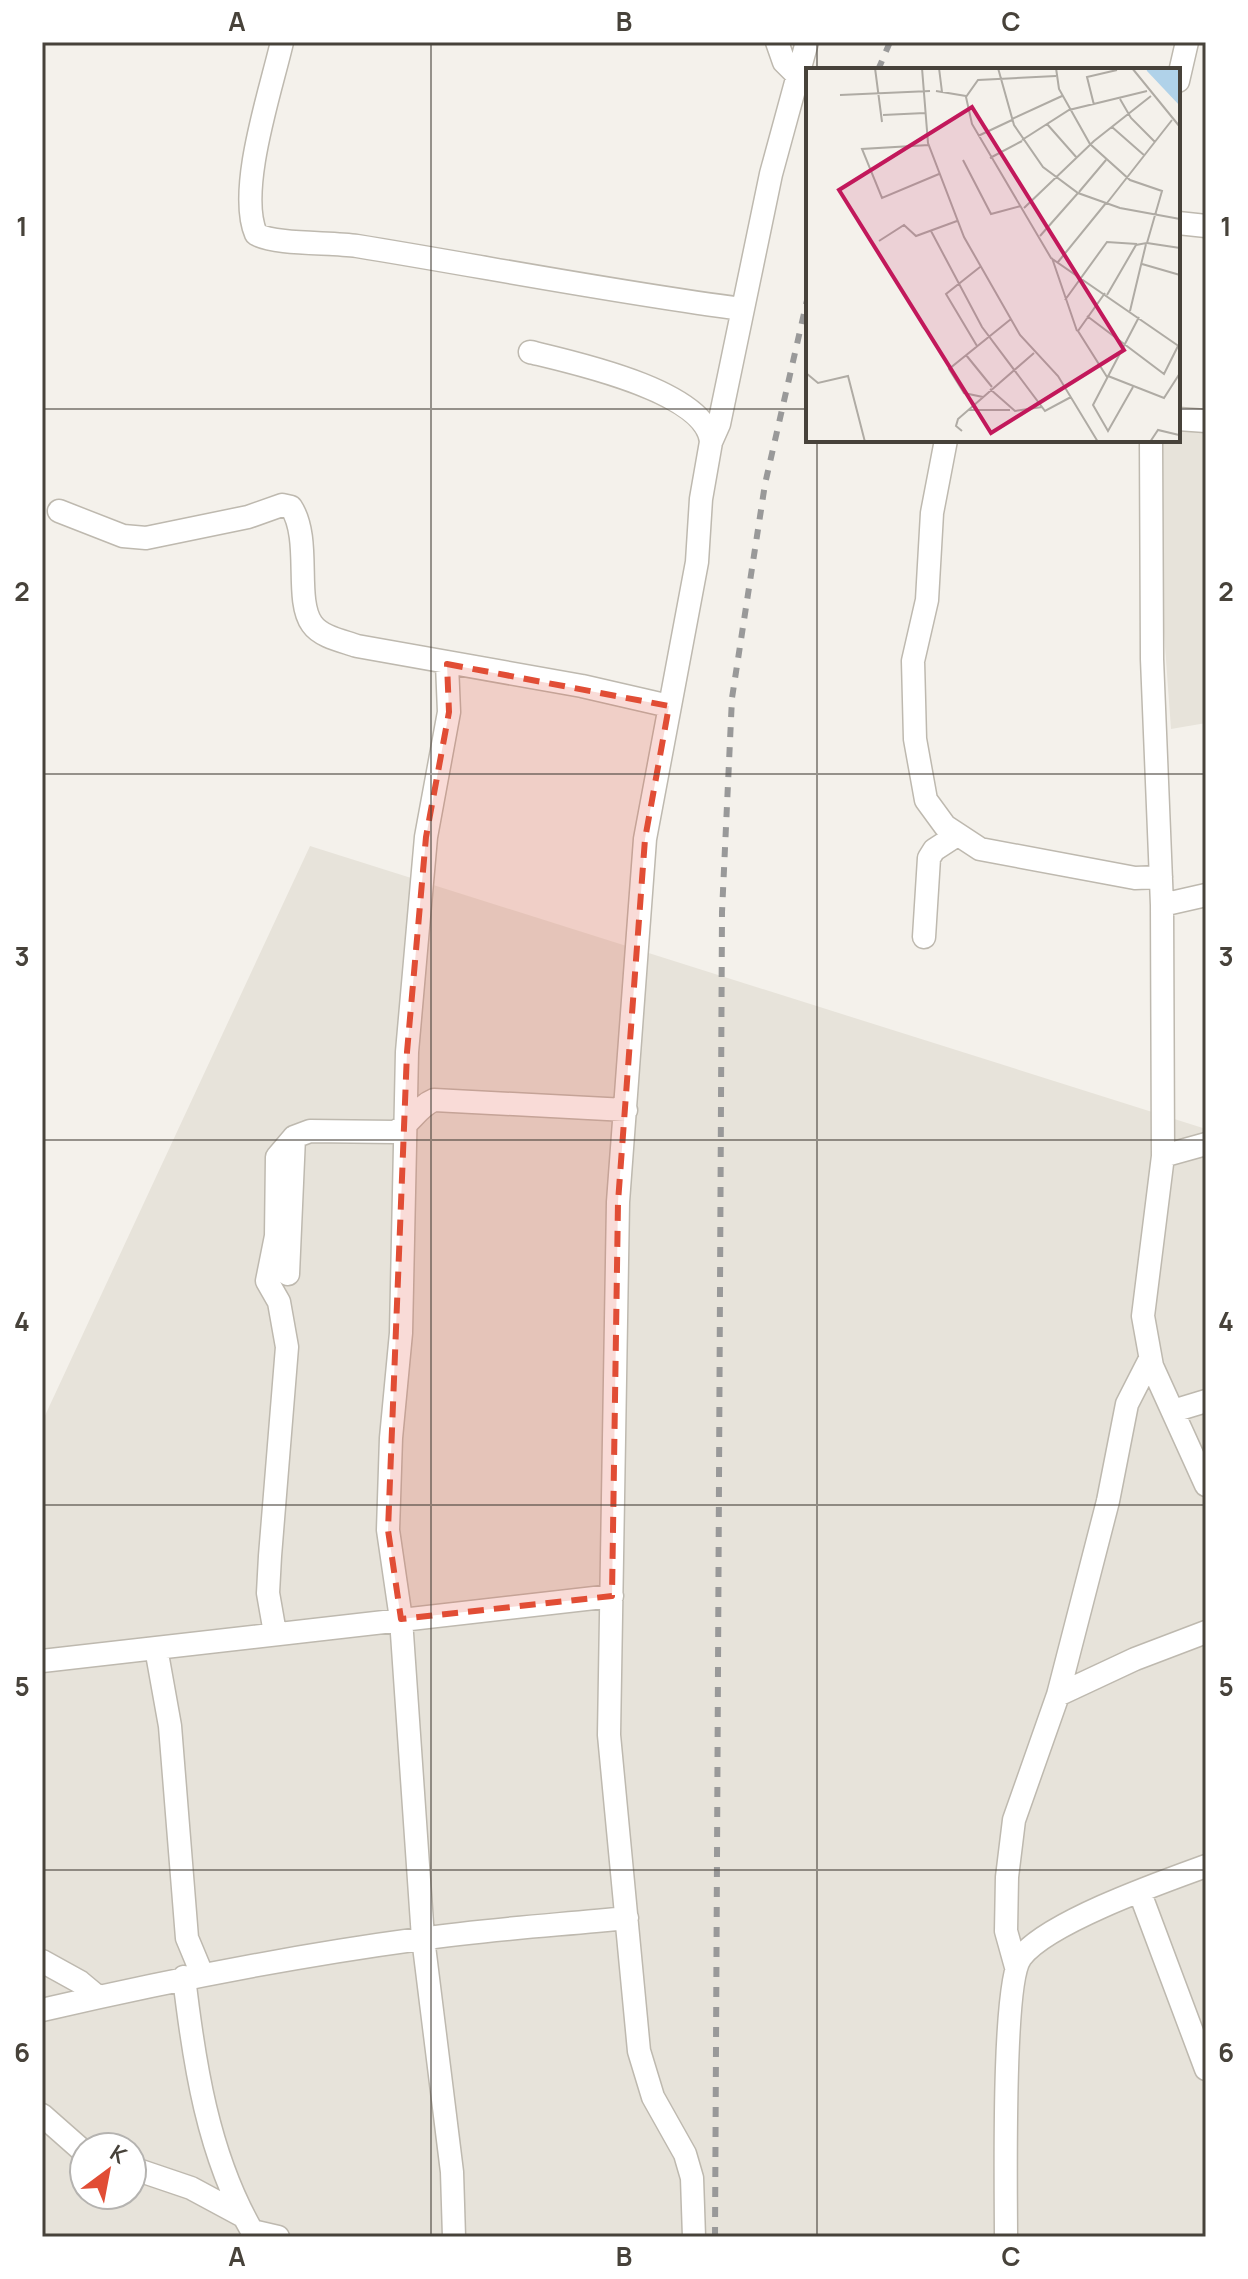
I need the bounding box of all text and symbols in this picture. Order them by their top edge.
text: A [228,3,246,39]
text: B [616,3,632,39]
text: C [1001,3,1021,39]
inset map [806,68,1180,442]
text: 1 [16,208,28,244]
text: 1 [1220,208,1232,244]
text: 2 [14,573,30,609]
text: 2 [1218,573,1234,609]
text: 3 [14,938,30,974]
text: 3 [1218,938,1234,974]
text: 4 [14,1303,30,1339]
text: 4 [1218,1303,1234,1339]
text: 5 [14,1668,30,1704]
text: 5 [1218,1668,1234,1704]
text: 6 [14,2034,30,2070]
text: 6 [1218,2034,1234,2070]
north arrow [68,2131,148,2211]
text: K [105,2138,133,2171]
text: A [228,2238,246,2274]
text: B [616,2238,632,2274]
text: C [1001,2238,1021,2274]

